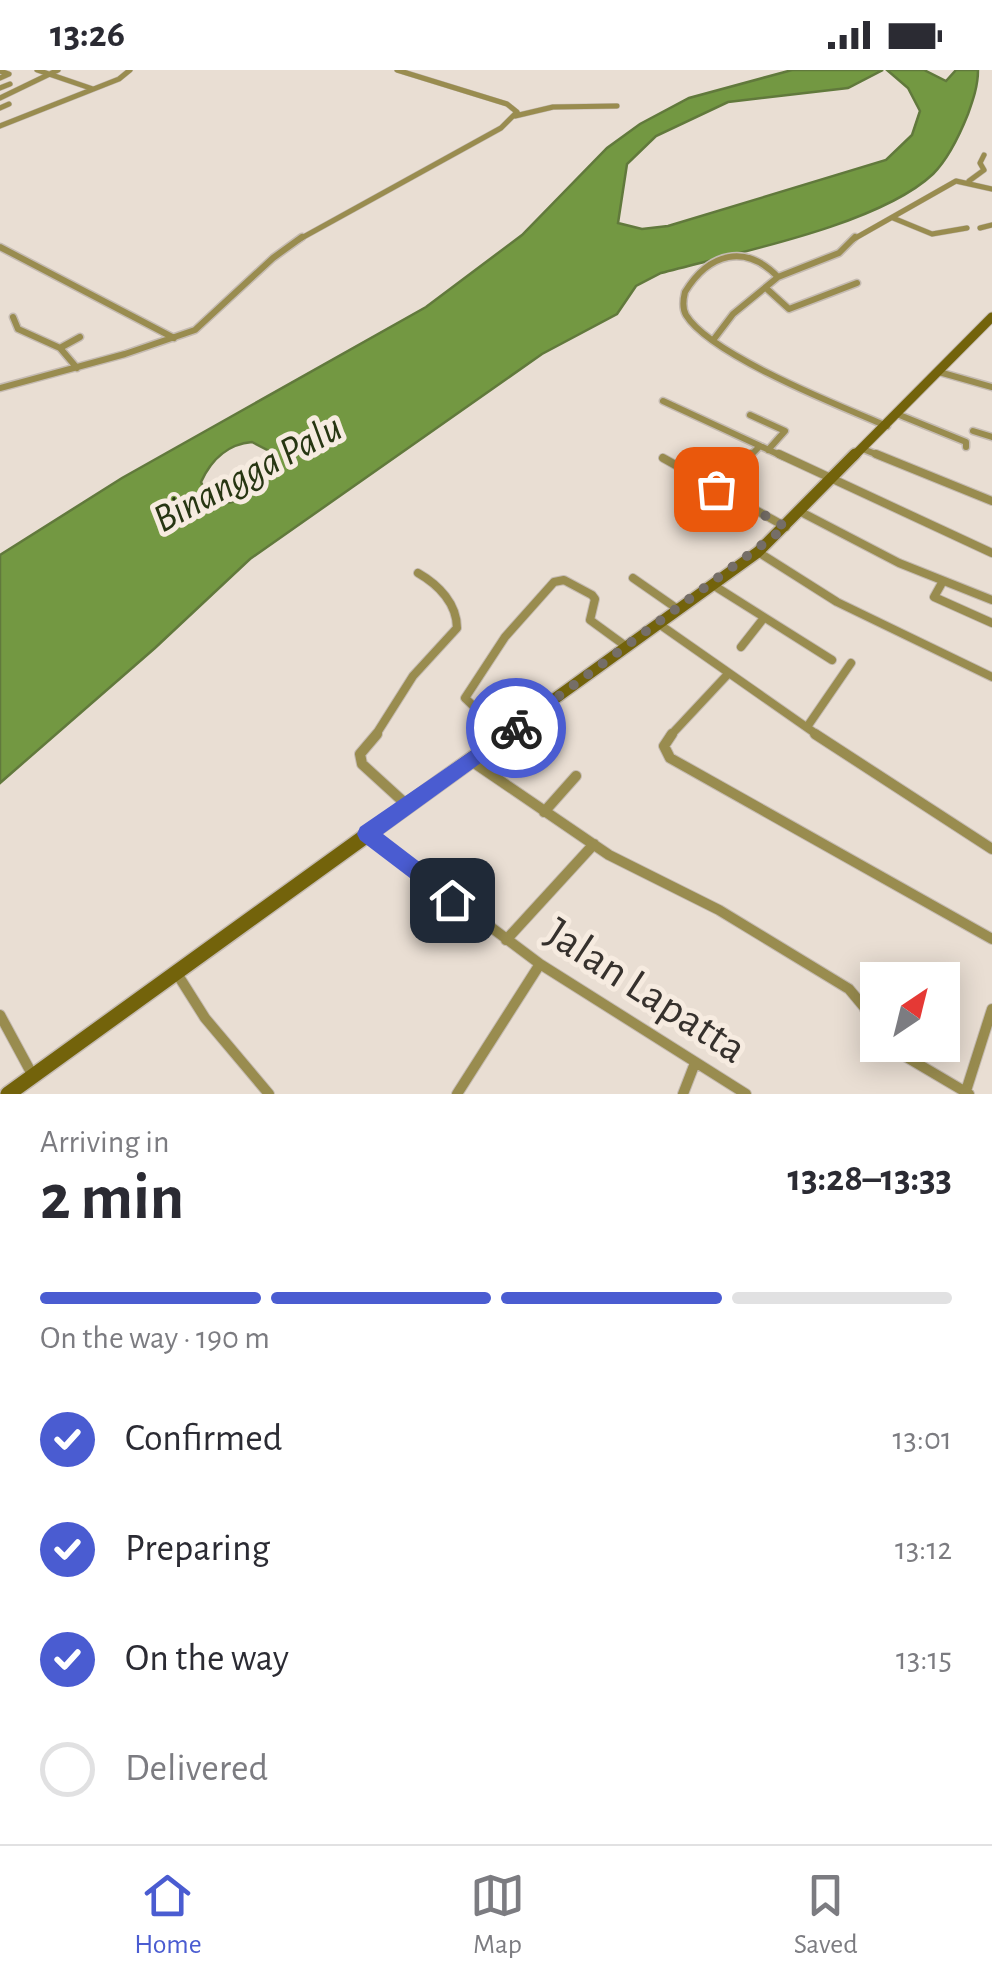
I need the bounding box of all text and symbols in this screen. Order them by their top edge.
text: 13:26 [50,16,125,54]
water label: Binangga Palu [147,407,349,540]
pin [674,447,759,532]
icon: bag [689,462,744,517]
courier [466,678,566,778]
icon: bike [489,701,544,756]
pin [410,858,495,943]
icon: home [425,873,480,928]
street label: Jalan Lapatta [538,910,754,1072]
north arrow [860,962,960,1062]
map controls [860,962,960,1062]
text: Arriving in [40,1126,169,1158]
text: 13:28–13:33 [788,1160,952,1198]
text: 2 min [40,1166,184,1231]
text: On the way · 190 m [40,1322,270,1354]
icon: check [40,1412,95,1467]
text: Confirmed [125,1420,282,1458]
text: 13:01 [893,1423,952,1455]
icon: check [40,1522,95,1577]
text: Preparing [125,1530,270,1568]
text: 13:12 [895,1533,952,1565]
icon: check [40,1632,95,1687]
text: On the way [125,1640,289,1678]
text: 13:15 [896,1643,952,1675]
text: Delivered [125,1750,268,1788]
tab: Home [134,1868,202,1962]
tab: Map [470,1868,525,1962]
tab: Saved [794,1868,858,1962]

